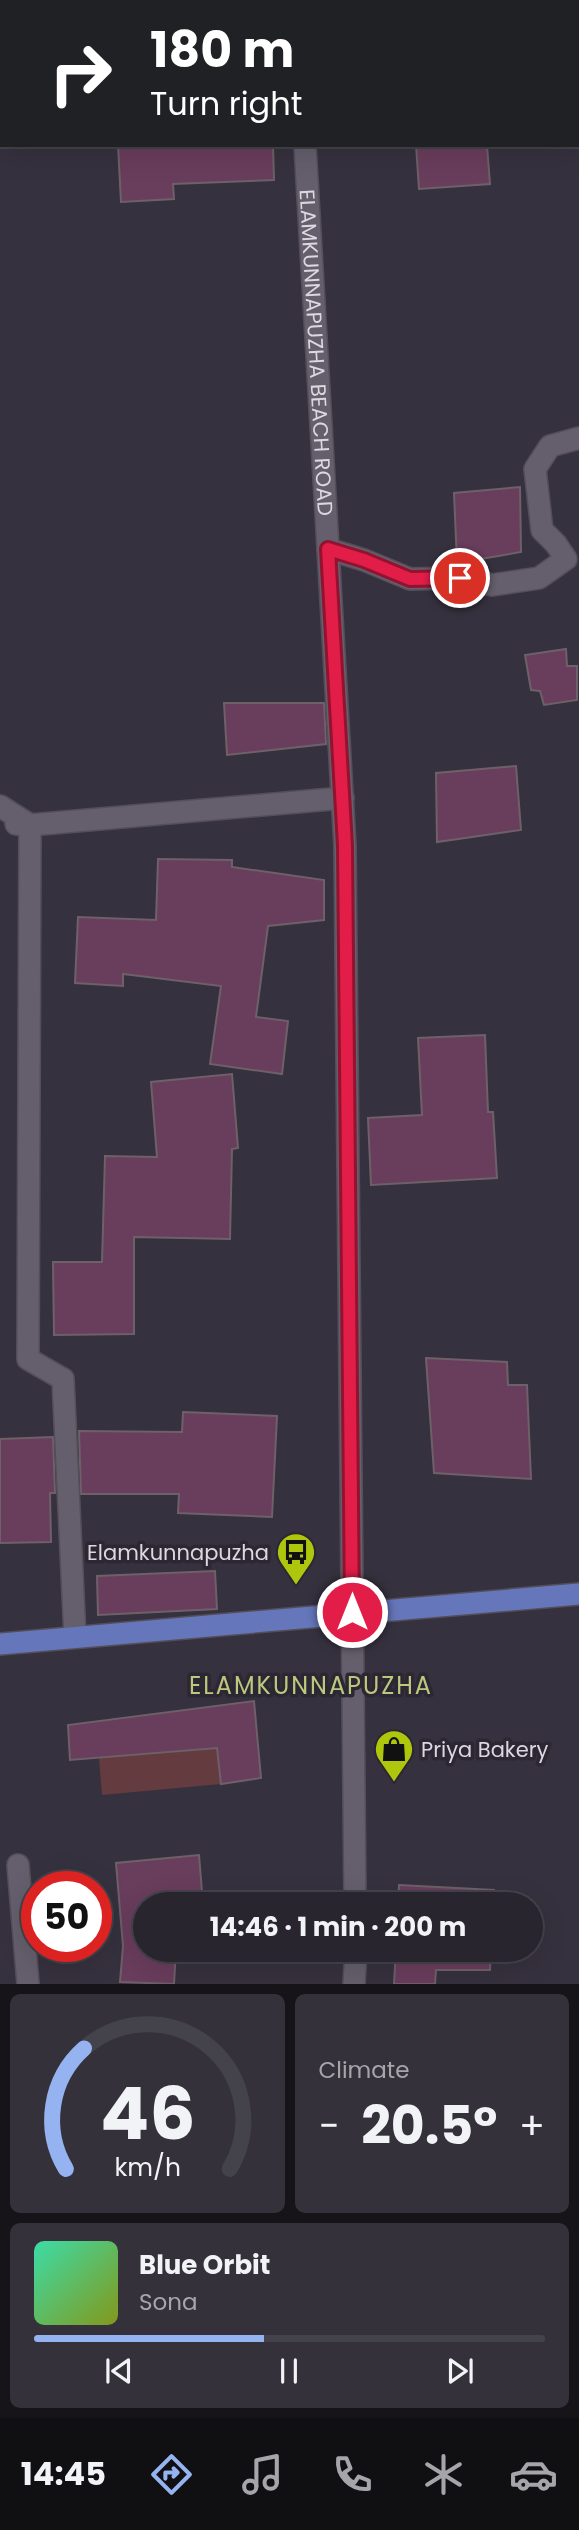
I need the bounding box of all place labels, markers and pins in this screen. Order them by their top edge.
pin [430,548,490,608]
bus stop icon: Elamkunnapuzha [275,1531,317,1586]
place label: Elamkunnapuzha [87,1538,269,1567]
shop icon: Priya Bakery [373,1728,415,1783]
place label: Priya Bakery [421,1735,549,1764]

